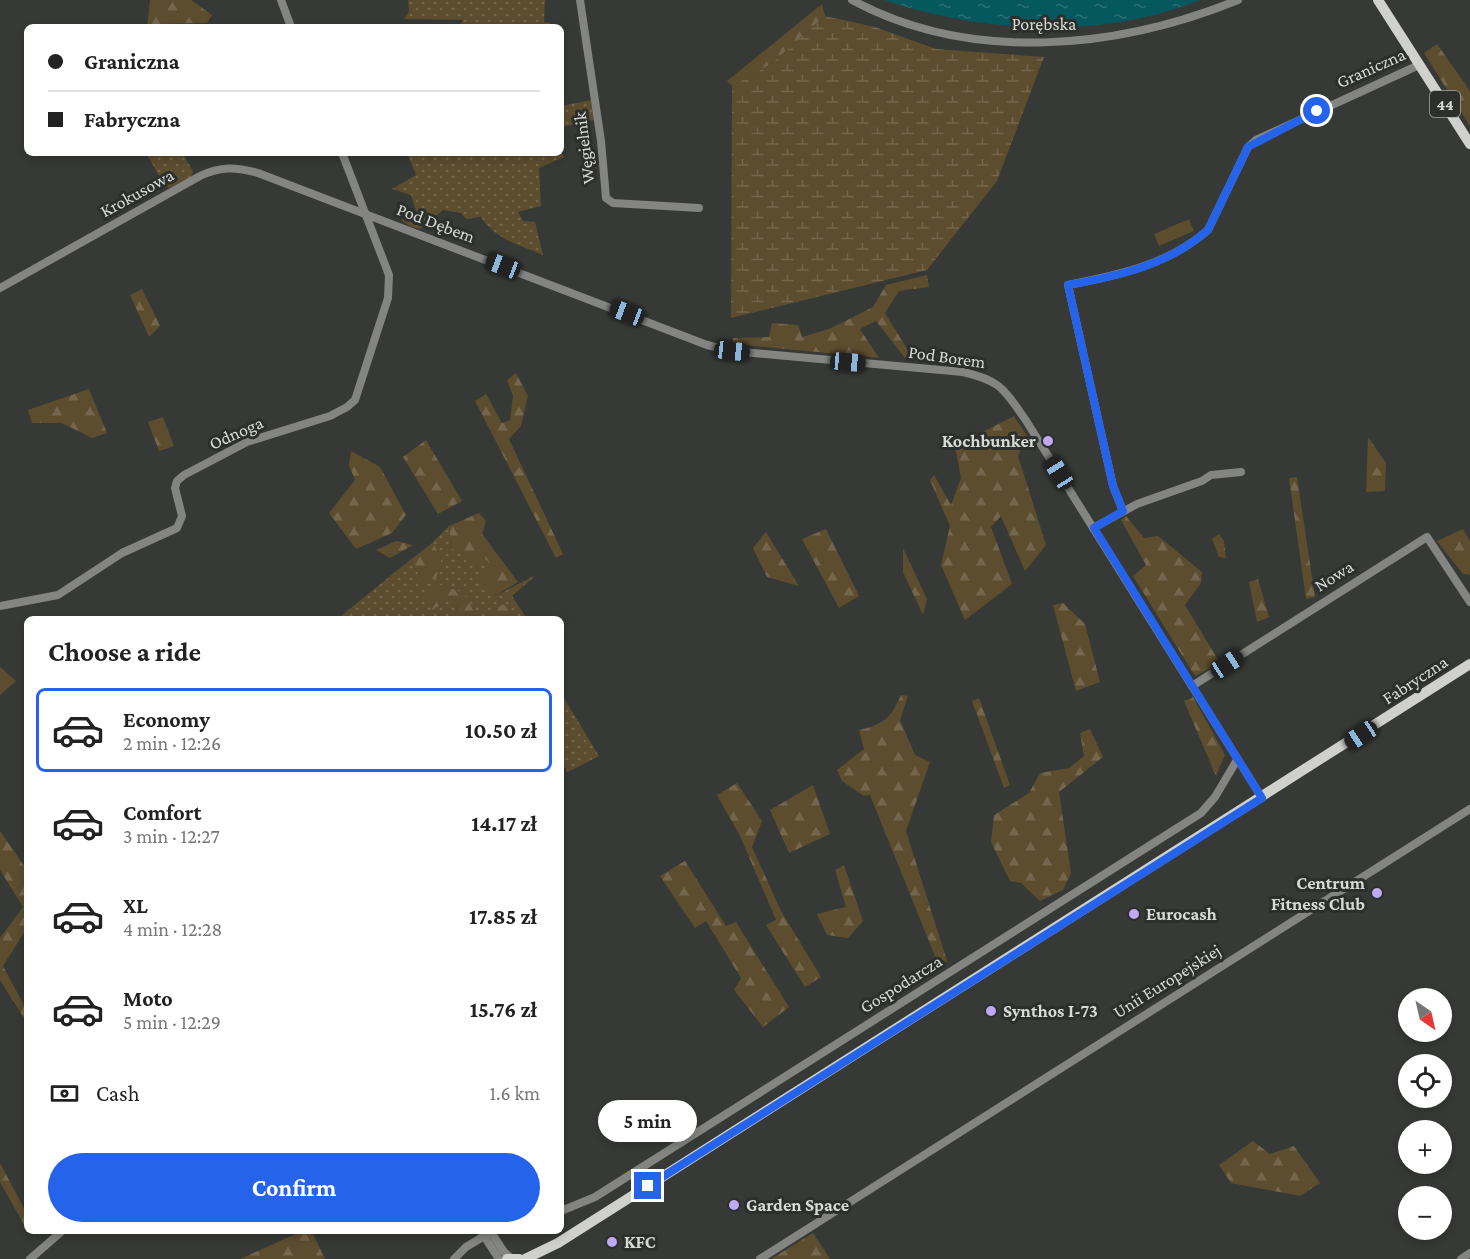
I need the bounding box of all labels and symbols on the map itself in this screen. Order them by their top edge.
street label: Porębska [1012,14,1076,34]
street label: Graniczna [1333,44,1409,92]
road number: 44 [1430,91,1460,117]
route start [1303,97,1330,124]
street label: Węgielnik [570,110,598,185]
street label: Krokusowa [97,165,177,221]
street label: Pod Dębem [394,199,478,247]
car [483,251,523,281]
car [607,298,647,328]
car [713,340,751,362]
street label: Pod Borem [907,342,987,372]
car [829,351,867,373]
street label: Odnoga [206,412,266,454]
place label: Kochbunker [942,431,1036,451]
marker: Kochbunker [1041,434,1055,448]
car [1042,453,1076,493]
street label: Nowa [1311,556,1357,596]
car [1207,647,1247,681]
street label: Fabryczna [1379,652,1451,708]
car [1341,718,1381,752]
place label: Centrum Fitness Club [1271,873,1366,914]
marker: Centrum Fitness Club [1370,886,1384,900]
place label: Eurocash [1146,904,1218,924]
marker: Eurocash [1127,907,1141,921]
street label: Unii Europejskiej [1110,940,1225,1023]
street label: Gospodarcza [856,951,946,1017]
north arrow [1398,988,1452,1042]
place label: Synthos I-73 [1003,1001,1098,1021]
marker: Synthos I-73 [984,1004,998,1018]
callout: 5 min [598,1099,698,1141]
route end [634,1172,661,1199]
place label: Garden Space [746,1195,849,1215]
marker: Garden Space [727,1198,741,1212]
place label: KFC [624,1232,656,1252]
marker: KFC [605,1235,619,1249]

